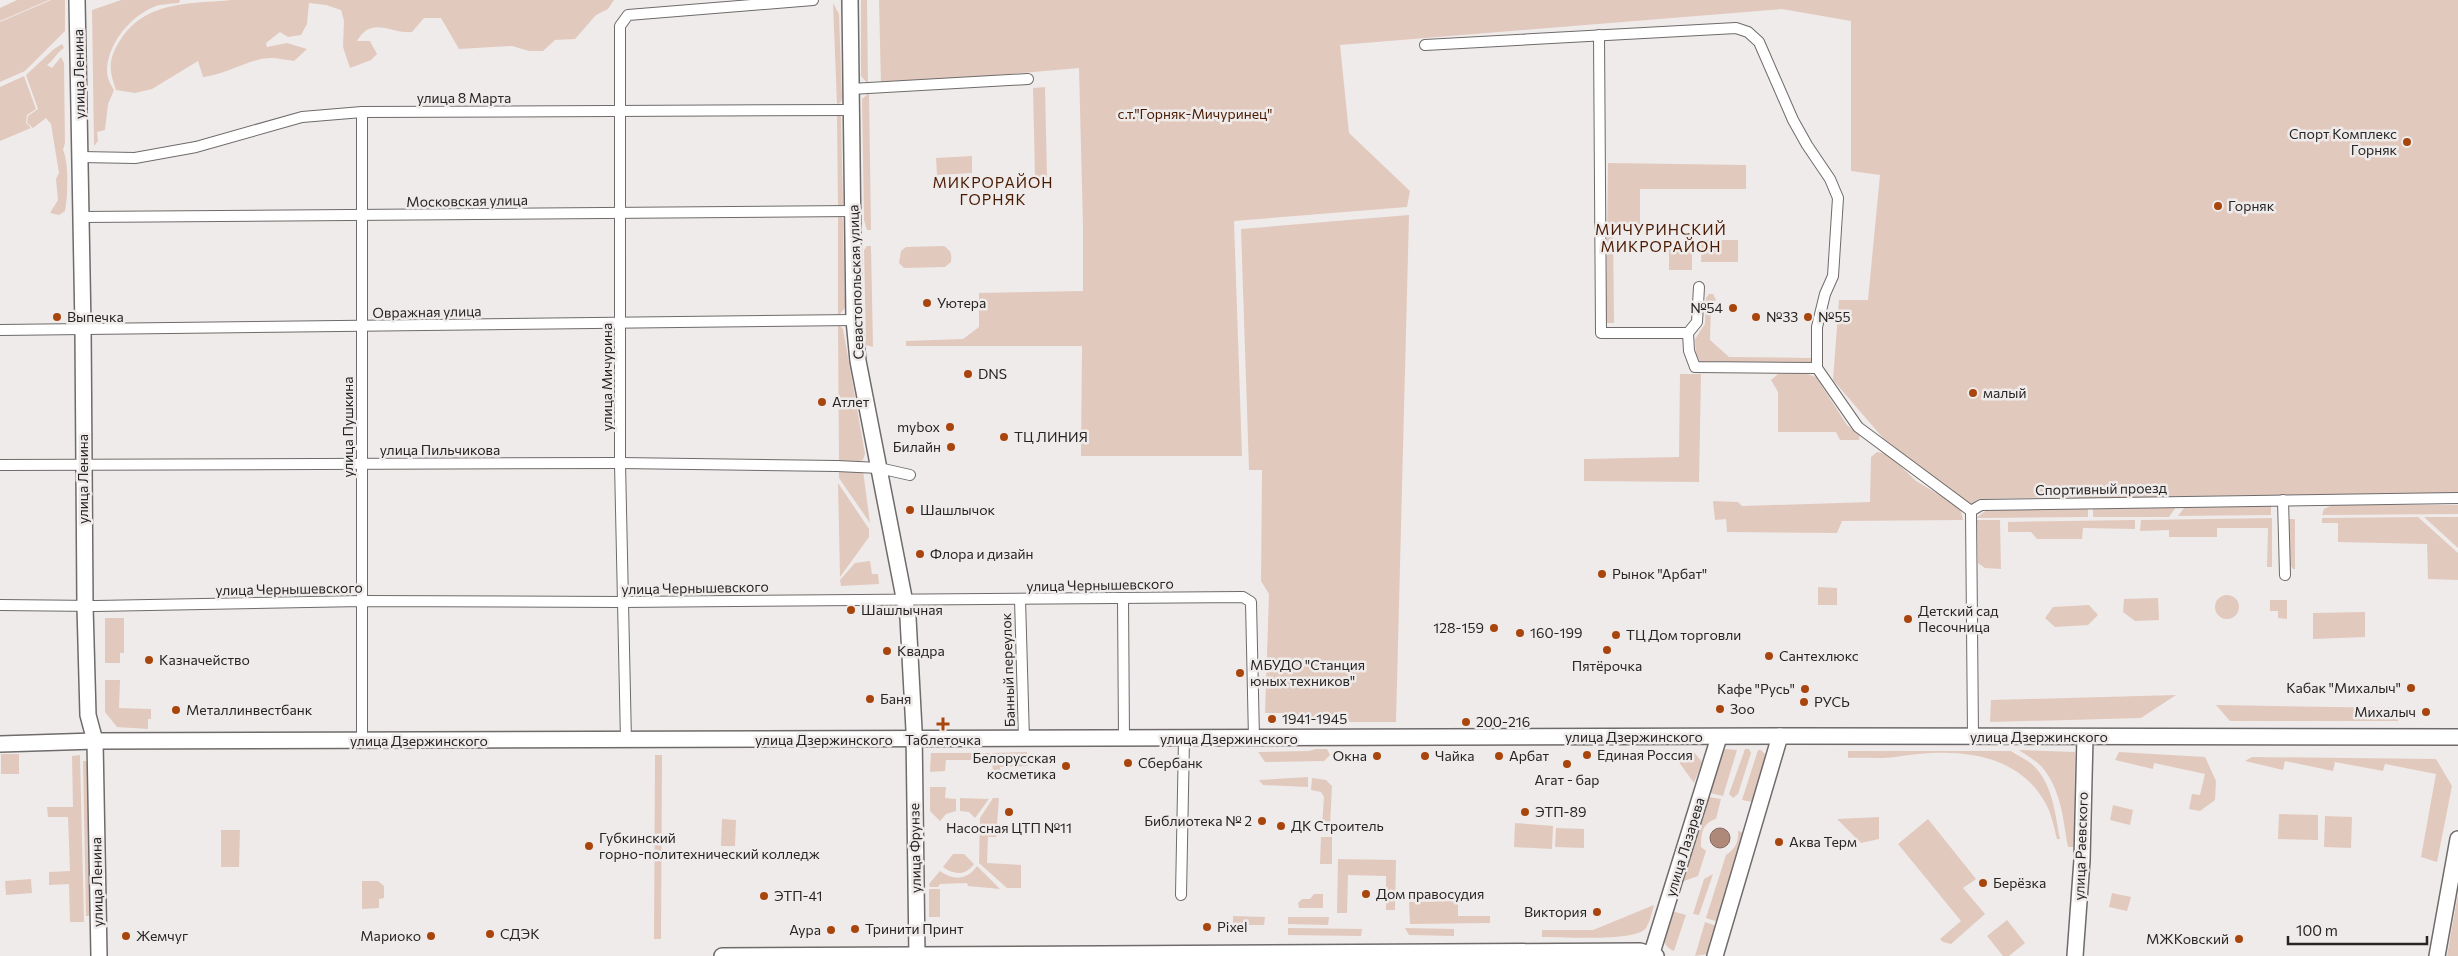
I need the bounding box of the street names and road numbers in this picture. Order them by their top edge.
street label: улица Ленина [69,29,88,119]
street label: улица 8 Марта [417,89,511,106]
street label: Московская улица [406,191,528,210]
street label: Севастопольская улица [844,204,867,360]
street label: Овражная улица [372,302,482,321]
street label: улица Мичурина [598,323,615,431]
street label: улица Пушкина [339,376,356,478]
street label: улица Ленина [74,434,91,524]
street label: улица Пильчикова [380,441,500,458]
street label: Спортивный проезд [2035,479,2167,498]
street label: улица Чернышевского [1026,575,1174,594]
street label: улица Чернышевского [621,578,769,597]
street label: улица Чернышевского [215,579,363,598]
street label: Банный переулок [997,612,1018,727]
street label: улица Дзержинского [1565,728,1703,745]
street label: улица Дзержинского [1970,728,2108,745]
street label: улица Дзержинского [1160,730,1298,747]
street label: улица Дзержинского [755,731,893,748]
street label: улица Дзержинского [350,732,488,749]
street label: улица Раевского [2070,791,2091,901]
street label: улица Лазарева [1661,795,1708,899]
street label: улица Фрунзе [905,803,924,893]
street label: улица Ленина [87,837,106,927]

